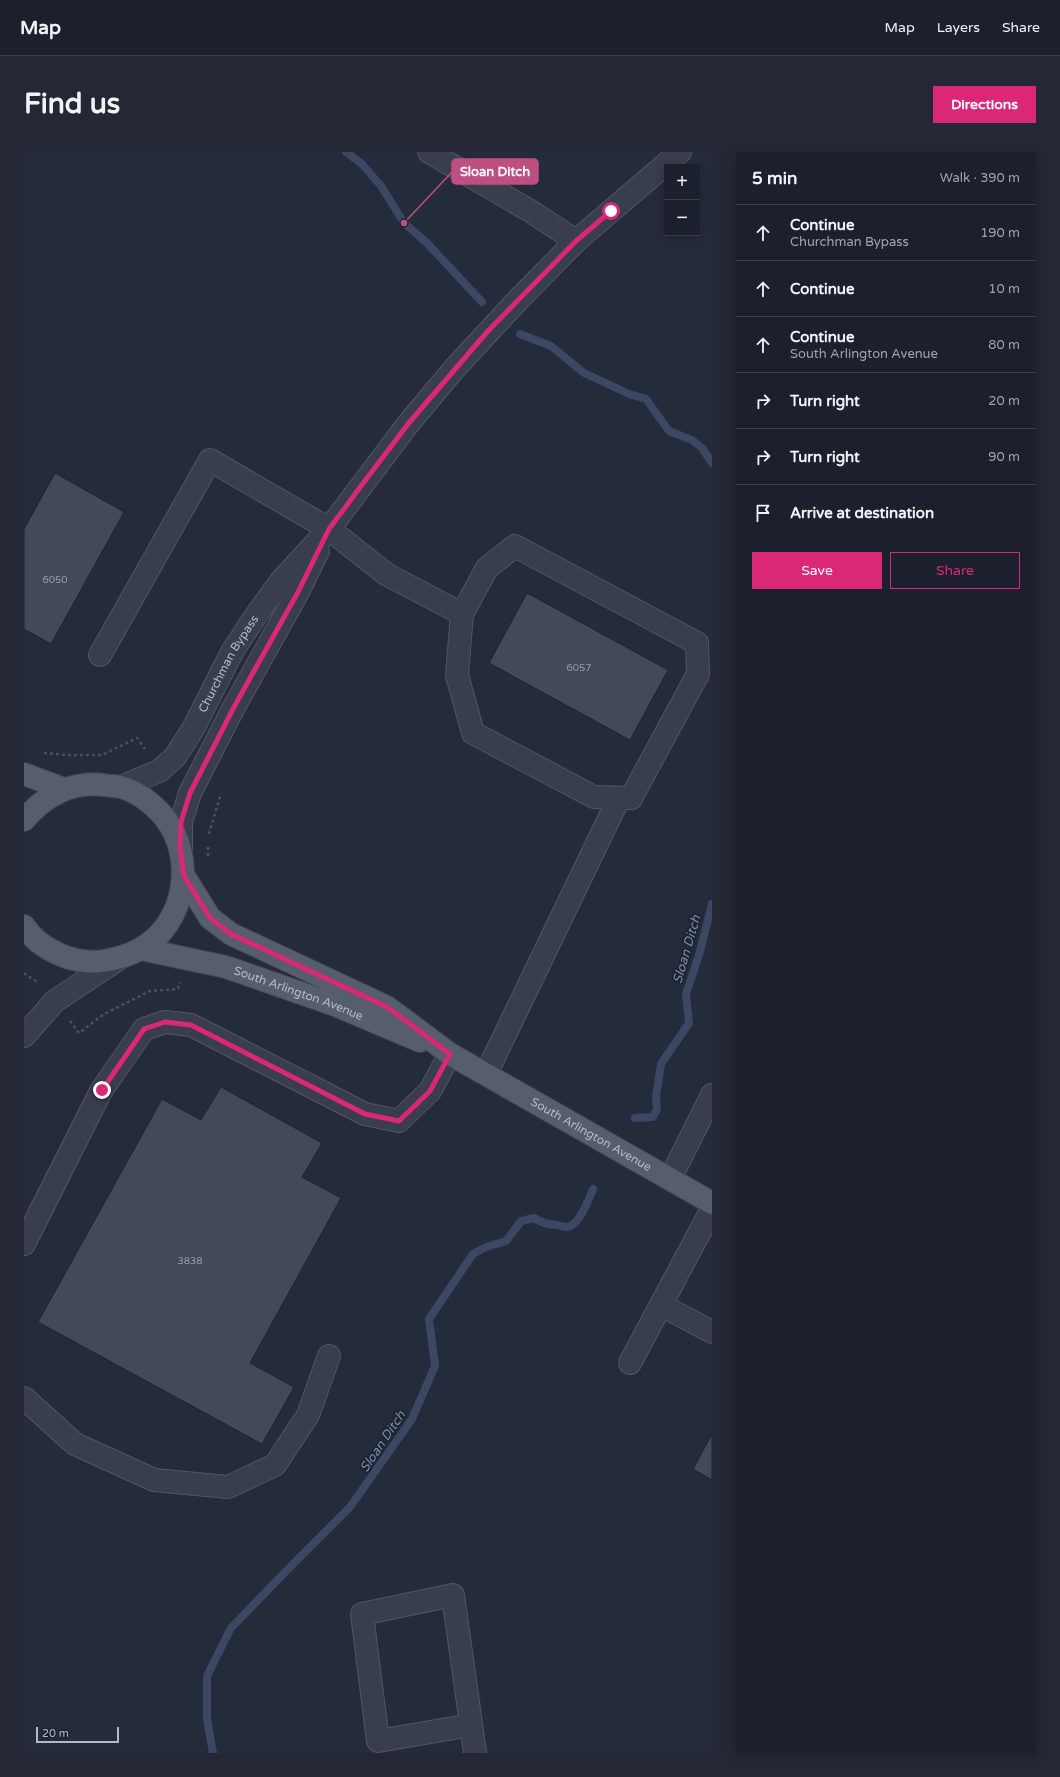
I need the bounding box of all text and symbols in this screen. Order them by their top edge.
text: Map [20,17,61,39]
text: Map [885,19,915,36]
text: Layers [937,19,980,36]
text: Share [1002,19,1040,36]
button: Directions [933,86,1036,123]
text: Find us [24,87,120,121]
callout: Sloan Ditch [452,159,538,184]
text: Sloan Ditch [460,164,530,180]
map controls [664,164,700,236]
button: + [664,164,700,200]
text: 5 min [752,168,797,189]
text: Walk · 390 m [940,170,1020,186]
button: − [664,200,700,236]
route start [602,202,620,220]
text: Continue [790,216,854,234]
icon: ahead [752,222,774,244]
text: 190 m [980,225,1020,241]
text: Churchman Bypass [790,234,909,250]
icon: ahead [752,278,774,300]
text: Continue [790,280,854,298]
text: 10 m [988,281,1020,297]
text: Continue [790,328,854,346]
icon: ahead [752,334,774,356]
text: 80 m [988,337,1020,353]
text: South Arlington Avenue [790,346,938,362]
icon: right [752,390,774,412]
text: Turn right [790,392,860,410]
text: 20 m [988,393,1020,409]
icon: right [752,446,774,468]
text: Turn right [790,448,860,466]
text: 90 m [988,449,1020,465]
icon: arrive [752,502,774,524]
text: Arrive at destination [790,504,934,522]
button: Save [752,552,882,589]
button: Share [890,552,1020,589]
house number: 6050 [42,574,68,586]
street label: Churchman Bypass [195,612,261,715]
house number: 6057 [566,662,592,674]
water label: Sloan Ditch [670,912,705,985]
street label: South Arlington Avenue [232,963,366,1023]
route end [93,1081,111,1099]
street label: South Arlington Avenue [528,1094,654,1174]
house number: 3838 [177,1255,203,1267]
water label: Sloan Ditch [357,1407,410,1475]
scale bar [36,1725,119,1744]
text: 20 m [42,1727,69,1740]

